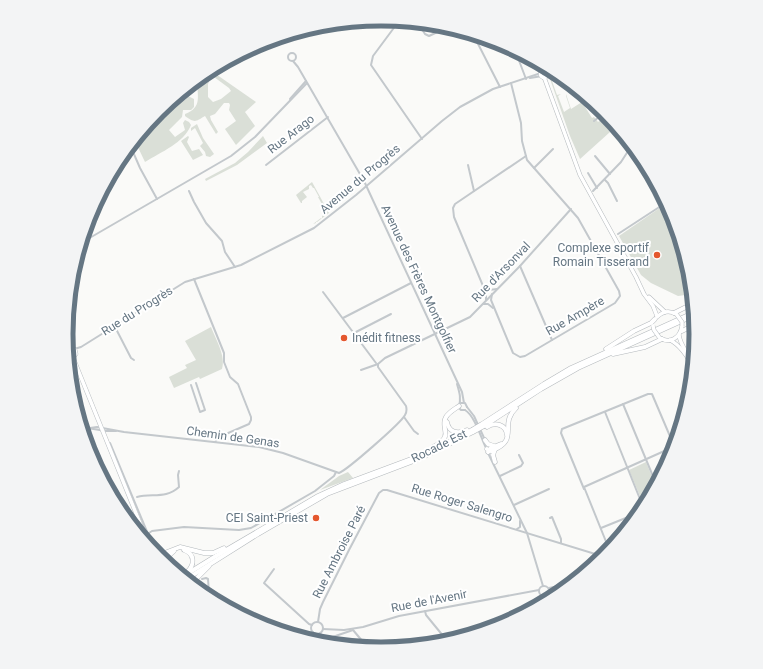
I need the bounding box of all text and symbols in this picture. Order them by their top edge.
street label: Rue Arago [265,111,317,156]
street label: Avenue du Progrès [317,141,403,217]
street label: Avenue des Frères Montgolfier [378,203,460,355]
street label: Rue d'Arsonval [469,239,533,305]
place label: Complexe sportif Romain Tisserand [553,241,650,269]
marker: Complexe sportif Romain Tisserand [652,250,662,260]
street label: Rue du Progrès [99,284,175,338]
street label: Rue Ampère [543,294,607,338]
place label: Inédit fitness [352,331,421,345]
marker: Inédit fitness [339,333,349,343]
street label: Chemin de Genas [186,424,280,450]
street label: Rocade Est [409,427,469,465]
street label: Rue Roger Salengro [410,481,514,525]
street label: Rue Ambroise Paré [310,503,368,601]
place label: CEI Saint-Priest [226,511,308,525]
marker: CEI Saint-Priest [311,513,321,523]
street label: Rue de l'Avenir [390,587,468,615]

